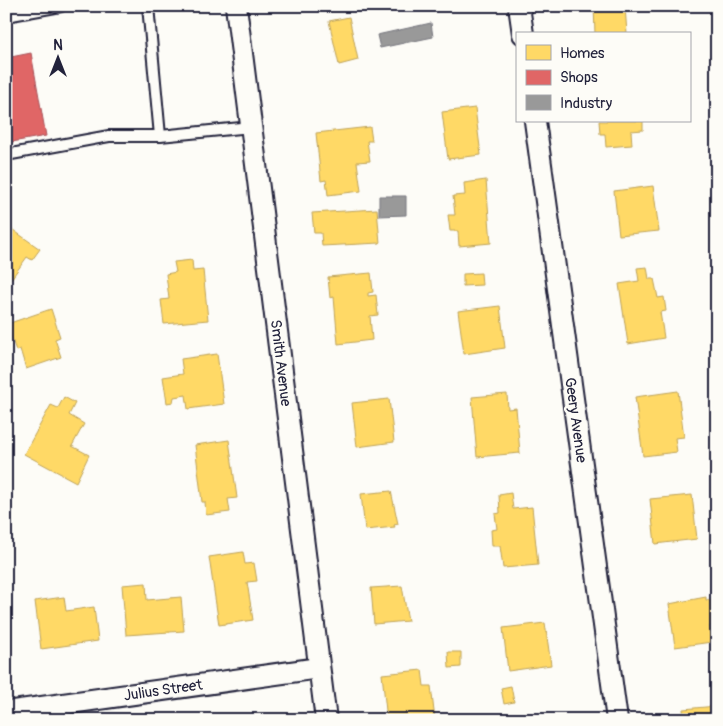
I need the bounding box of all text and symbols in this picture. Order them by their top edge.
north arrow [32,32,82,82]
legend [516,32,690,122]
text: N [53,37,63,54]
text: Homes [560,44,605,63]
text: Shops [560,68,598,87]
text: Industry [560,94,613,113]
street label: Smith Avenue [266,319,295,408]
street label: Geery Avenue [560,376,591,464]
street label: Julius Street [123,675,205,705]

